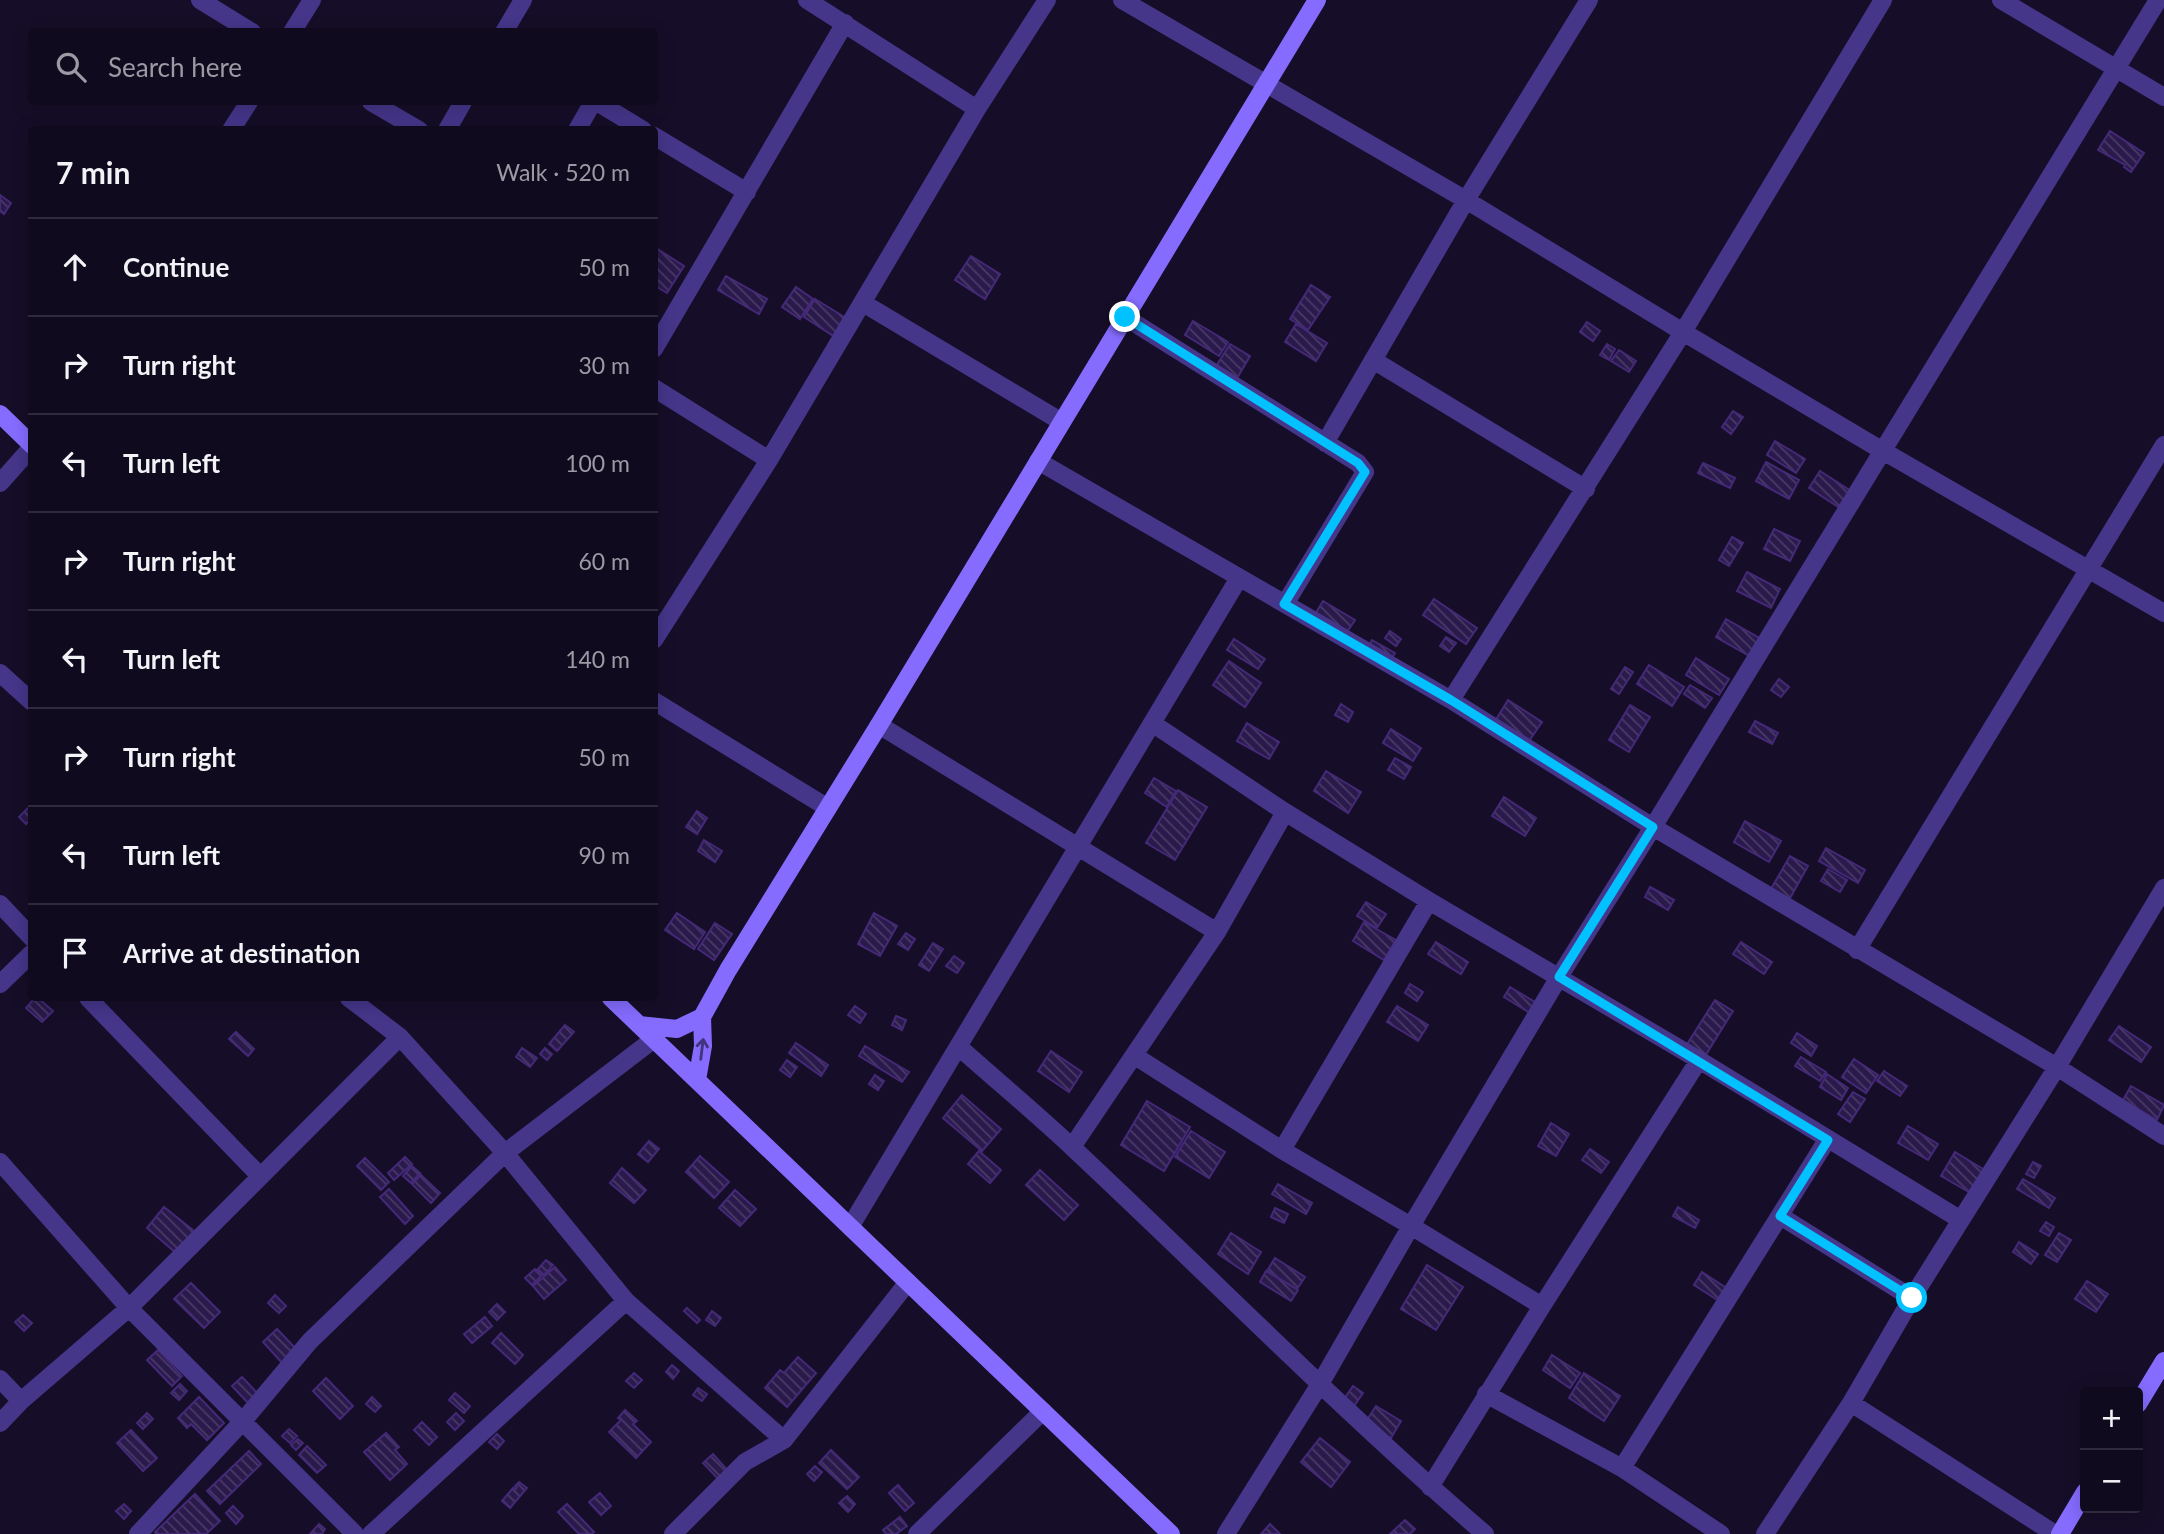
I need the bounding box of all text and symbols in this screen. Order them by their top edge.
search box [28,28,658,105]
icon: search [52,48,90,86]
text: Search here [108,51,242,83]
text: 7 min [56,154,130,190]
text: Walk · 520 m [496,158,630,186]
icon: ahead [56,248,94,286]
text: Continue [123,251,229,283]
text: 50 m [579,253,630,281]
route end [1109,301,1140,332]
icon: right [56,346,94,384]
text: Turn right [123,349,236,381]
text: 30 m [579,351,630,379]
icon: left [56,444,94,482]
text: Turn left [123,447,220,479]
text: 100 m [565,449,630,477]
icon: right [56,542,94,580]
text: Turn right [123,545,236,577]
text: 60 m [579,547,630,575]
icon: left [56,640,94,678]
text: Turn left [123,643,220,675]
text: 140 m [565,645,630,673]
icon: right [56,738,94,776]
text: Turn right [123,741,236,773]
text: 50 m [579,743,630,771]
icon: left [56,836,94,874]
text: Turn left [123,839,220,871]
text: 90 m [579,841,630,869]
icon: arrive [56,934,94,972]
text: Arrive at destination [123,937,360,969]
one-way arrow [695,1038,708,1061]
route start [1896,1282,1927,1313]
map controls [2080,1387,2143,1513]
button: + [2080,1387,2143,1450]
button: − [2080,1450,2143,1513]

